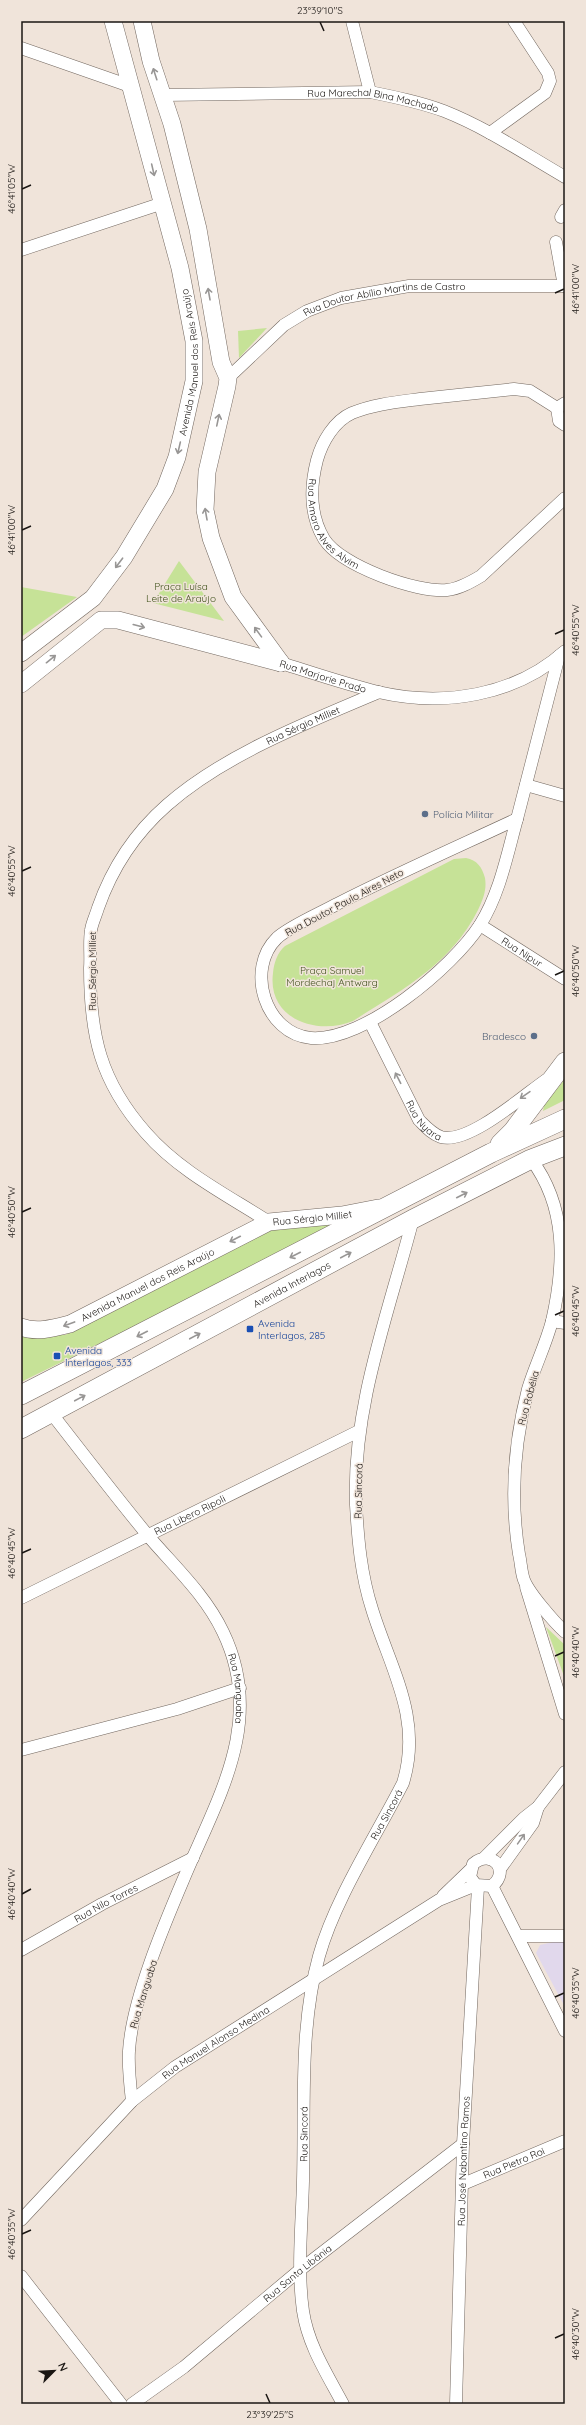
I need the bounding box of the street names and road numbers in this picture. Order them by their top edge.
street label: Rua Marechal Bina Machado [307,86,440,116]
street label: Rua Doutor Abílio Martins de Castro [301,280,465,319]
street label: Avenida Manuel dos Reis Araújo [176,288,201,437]
street label: Rua Amaro Alves Alvim [305,478,362,572]
street label: Rua Marjorie Prado [278,657,368,696]
street label: Rua Sérgio Milliet [264,703,342,748]
street label: Rua Doutor Paulo Aires Neto [283,866,406,939]
street label: Rua Sérgio Milliet [86,931,99,1011]
street label: Rua Nipur [499,934,545,970]
street label: Rua Nyara [403,1098,444,1144]
street label: Rua Sérgio Milliet [272,1207,354,1229]
street label: Avenida Manuel dos Reis Araújo [79,1245,217,1324]
street label: Avenida Interlagos [251,1258,333,1311]
street label: Rua Robélia [515,1369,542,1427]
street label: Rua Sincorá [352,1463,365,1519]
street label: Rua Libero Ripoli [152,1492,228,1538]
street label: Rua Manguaba [225,1651,246,1724]
street label: Rua Sincorá [367,1787,406,1842]
street label: Rua Nilo Torres [72,1881,140,1926]
street label: Rua Manguaba [127,1958,160,2030]
street label: Rua Manuel Alonso Medina [159,2003,272,2082]
street label: Rua José Nabantino Ramos [455,2096,473,2226]
street label: Rua Sincorá [297,2106,311,2162]
street label: Rua Pietro Roi [481,2144,547,2182]
street label: Rua Santa Libânia [261,2242,334,2305]

